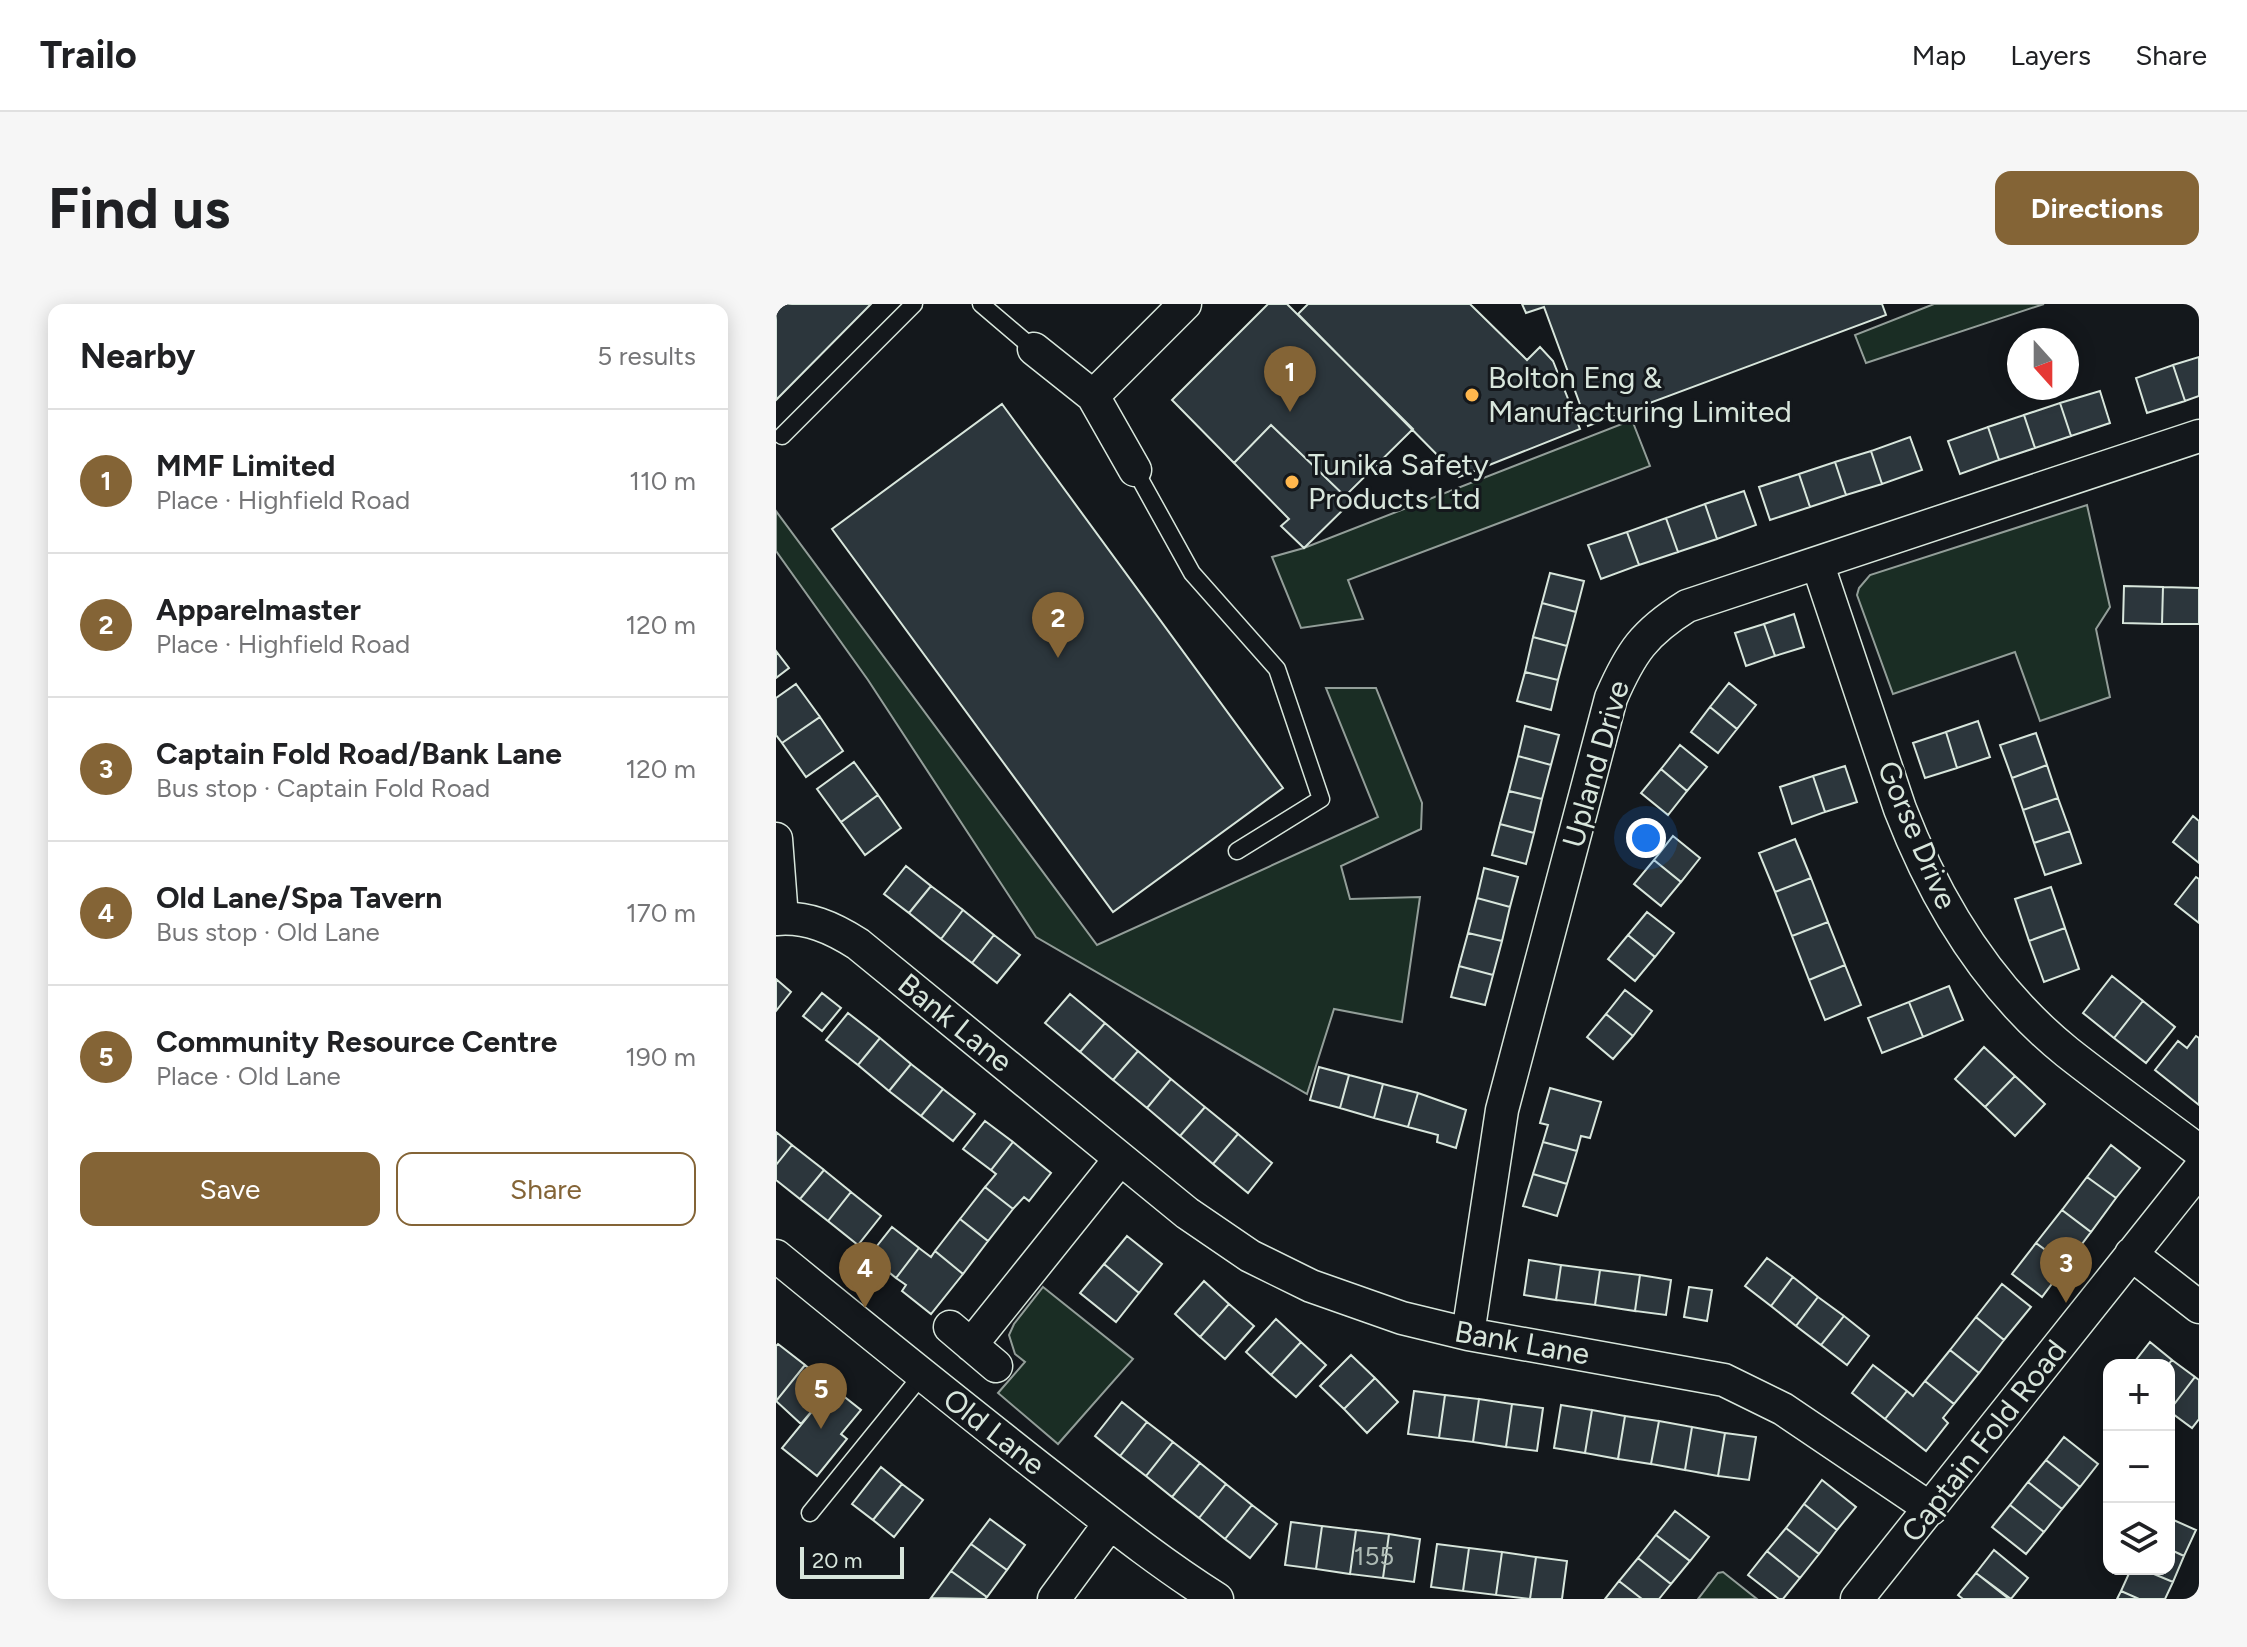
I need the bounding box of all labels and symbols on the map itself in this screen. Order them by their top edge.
north arrow [2007,328,2079,400]
pin: 1 [1264,346,1316,412]
place label: Bolton Eng & Manufacturing Limited [1488,359,1792,430]
marker: Bolton Eng & Manufacturing Limited [1463,386,1481,404]
place label: Tunika Safety Products Ltd [1308,446,1489,517]
marker: Tunika Safety Products Ltd [1283,473,1301,491]
pin: 2 [1032,592,1084,658]
street label: Upland Drive [1554,676,1637,852]
street label: Gorse Drive [1870,755,1965,915]
your location [1626,818,1666,858]
street label: Bank Lane [891,965,1020,1080]
pin: 3 [2040,1237,2092,1303]
pin: 4 [839,1242,891,1308]
street label: Bank Lane [1452,1312,1592,1373]
street label: Captain Fold Road [1893,1332,2074,1549]
pin: 5 [795,1363,847,1429]
street label: Old Lane [936,1380,1053,1483]
house number: 155 [1354,1540,1394,1572]
scale bar [800,1543,904,1579]

